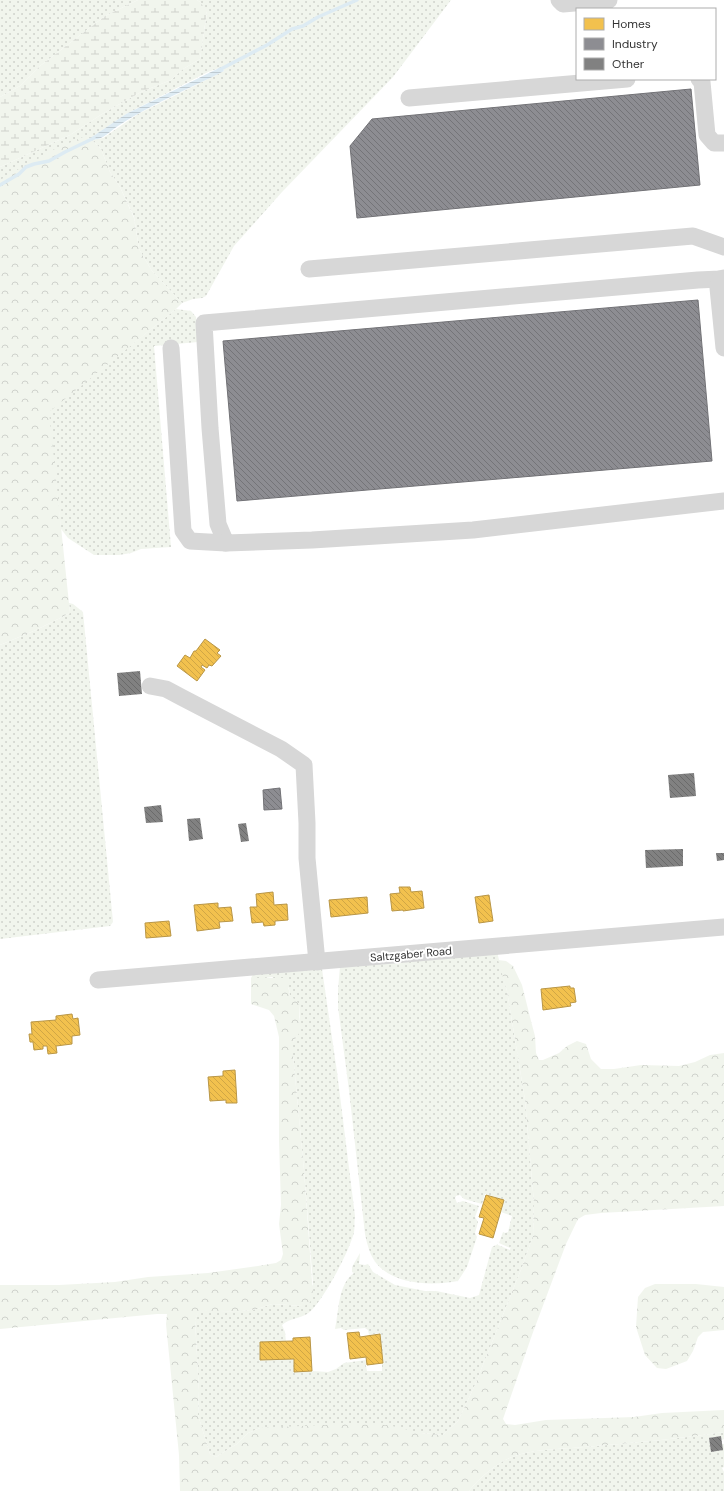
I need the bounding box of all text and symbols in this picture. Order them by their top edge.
legend [576,8,716,80]
text: Homes [612,16,651,32]
text: Industry [612,36,658,52]
text: Other [612,56,645,72]
street label: Saltzgaber Road [370,943,453,965]

